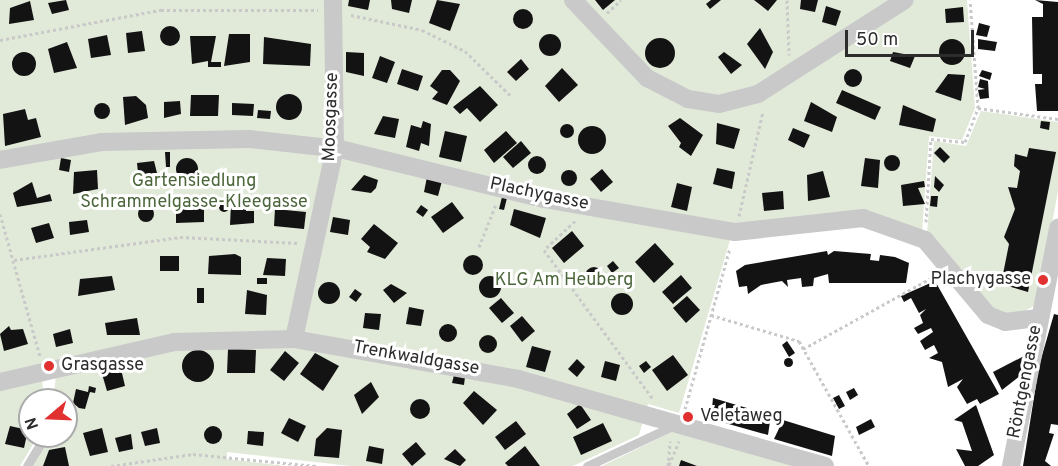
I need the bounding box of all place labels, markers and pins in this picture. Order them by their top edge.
place label: Plachygasse [931,269,1031,291]
marker: Plachygasse [1036,273,1050,287]
place label: Grasgasse [61,355,144,377]
marker: Grasgasse [42,359,56,373]
place label: Veletaweg [700,406,783,428]
marker: Veletaweg [681,410,695,424]

